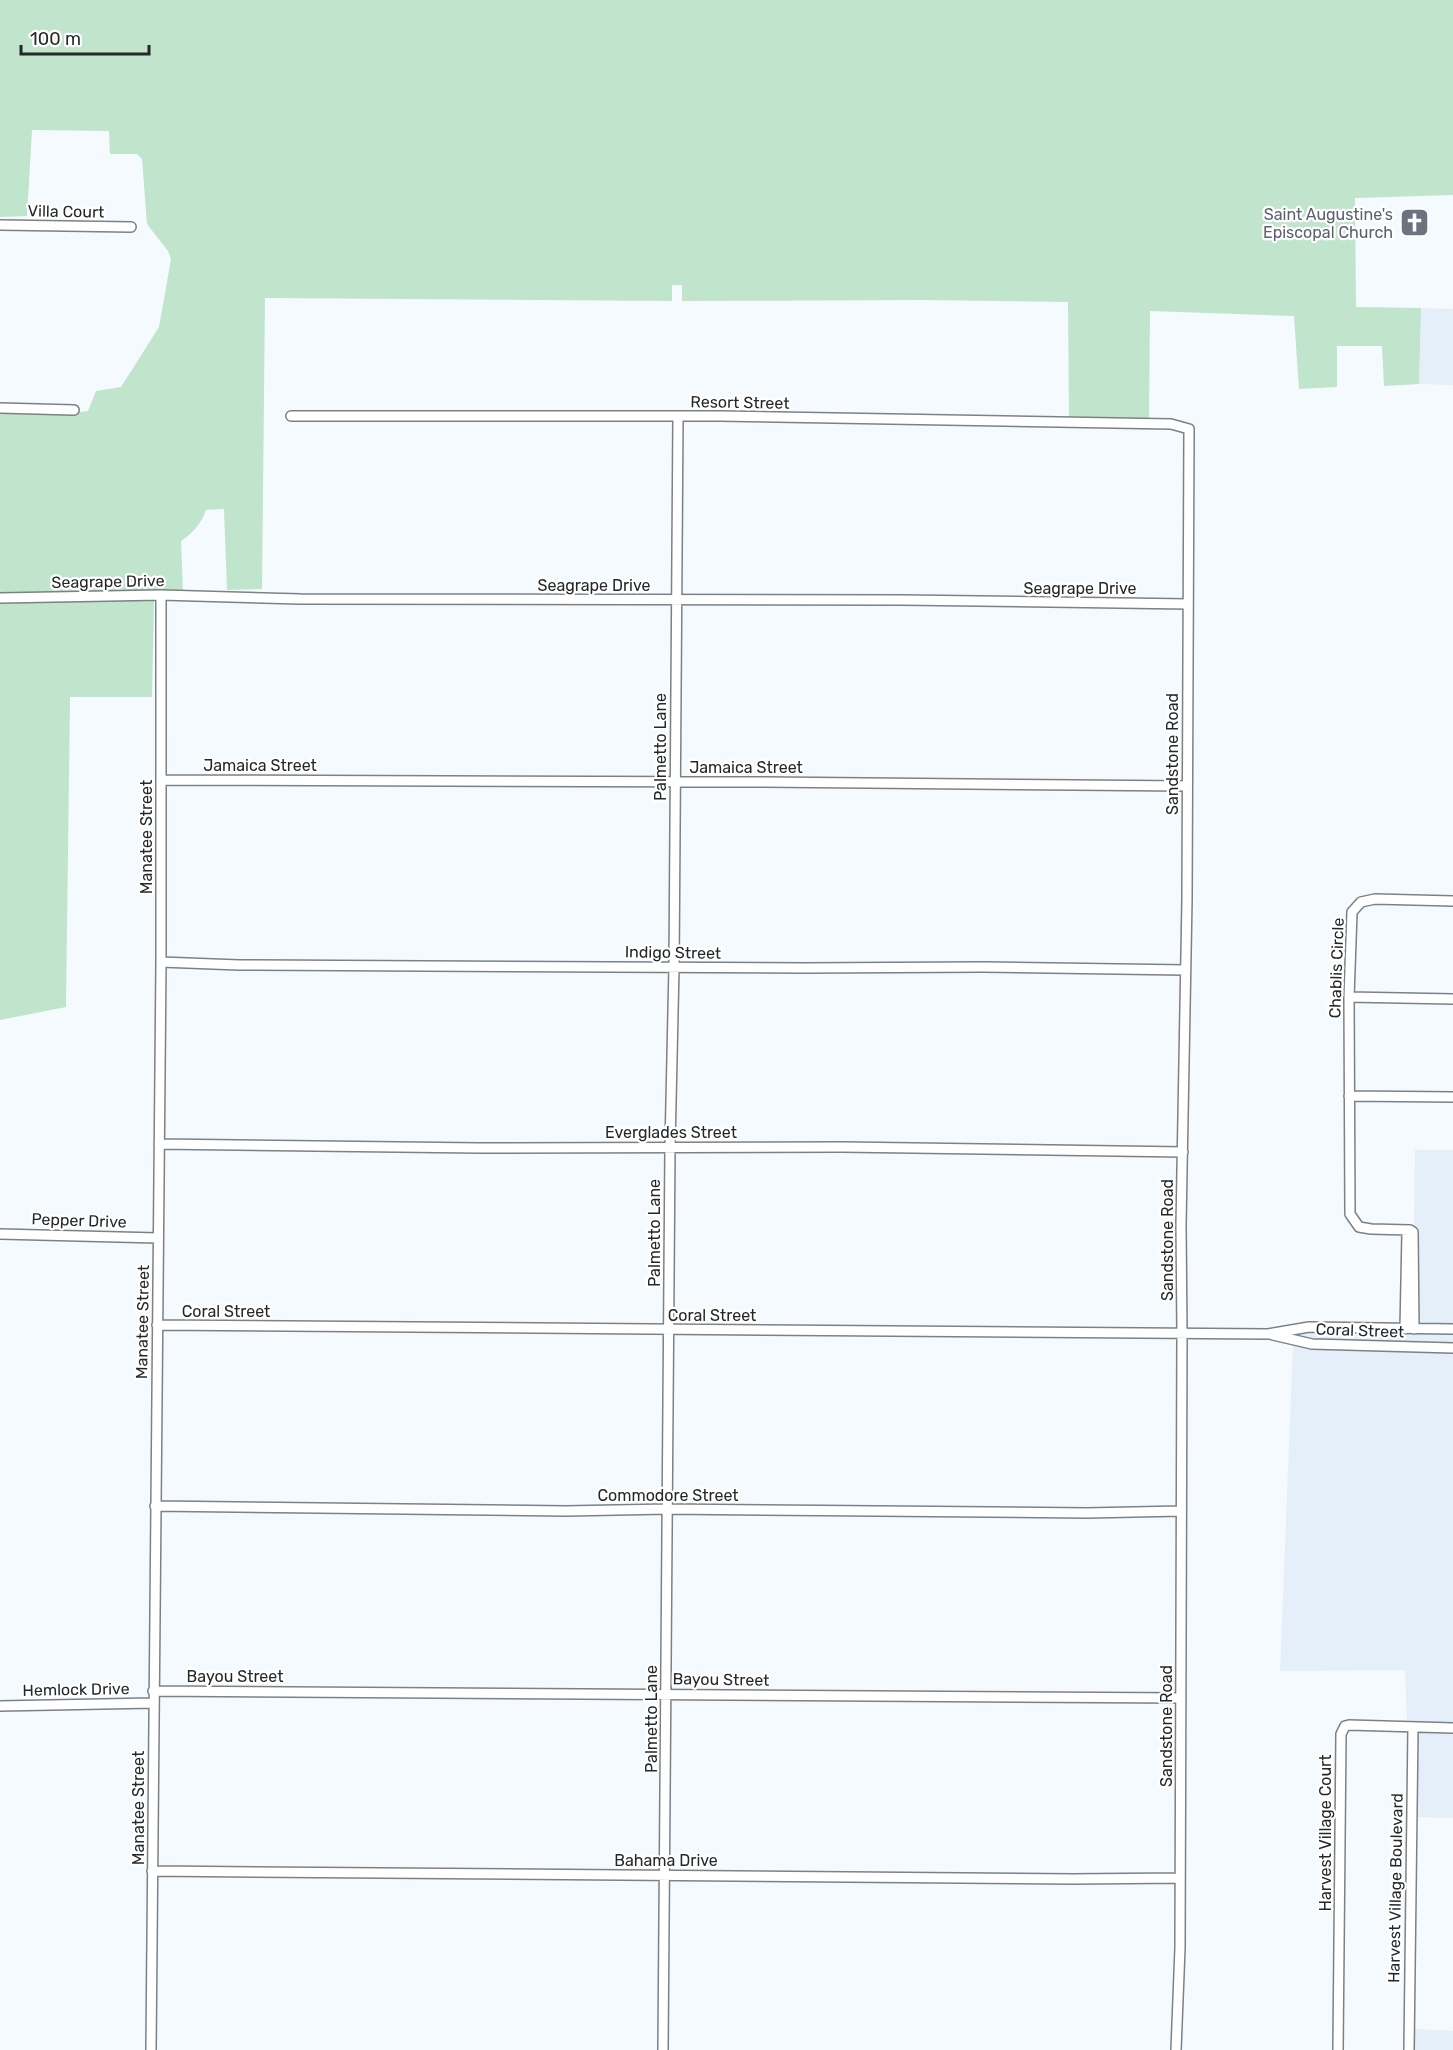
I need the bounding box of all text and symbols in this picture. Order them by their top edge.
scale bar [21,18,148,56]
text: 100 m [30,28,81,50]
street label: Villa Court [28,201,104,222]
place label: Saint Augustine's Episcopal Church [1263,205,1393,242]
church icon: Saint Augustine's Episcopal Church [1398,207,1430,239]
street label: Resort Street [690,392,790,413]
street label: Seagrape Drive [51,571,165,592]
street label: Seagrape Drive [538,576,651,595]
street label: Seagrape Drive [1024,579,1137,598]
street label: Palmetto Lane [651,693,670,801]
street label: Sandstone Road [1163,693,1182,815]
street label: Jamaica Street [203,756,317,775]
street label: Jamaica Street [689,758,803,777]
street label: Manatee Street [137,780,156,894]
street label: Chablis Circle [1325,917,1348,1019]
street label: Indigo Street [625,942,721,963]
street label: Everglades Street [605,1123,737,1142]
street label: Palmetto Lane [645,1179,664,1287]
street label: Sandstone Road [1158,1179,1177,1301]
street label: Pepper Drive [31,1209,127,1232]
street label: Manatee Street [132,1265,153,1379]
street label: Coral Street [182,1302,270,1321]
street label: Coral Street [668,1306,756,1325]
street label: Coral Street [1315,1319,1405,1342]
street label: Commodore Street [597,1486,739,1505]
street label: Palmetto Lane [642,1665,661,1773]
street label: Sandstone Road [1157,1665,1176,1787]
street label: Bayou Street [187,1667,283,1686]
street label: Bayou Street [672,1669,770,1690]
street label: Hemlock Drive [22,1679,130,1700]
street label: Manatee Street [129,1751,148,1865]
street label: Harvest Village Court [1316,1755,1335,1911]
street label: Harvest Village Boulevard [1384,1793,1407,1983]
street label: Bahama Drive [614,1851,718,1870]

